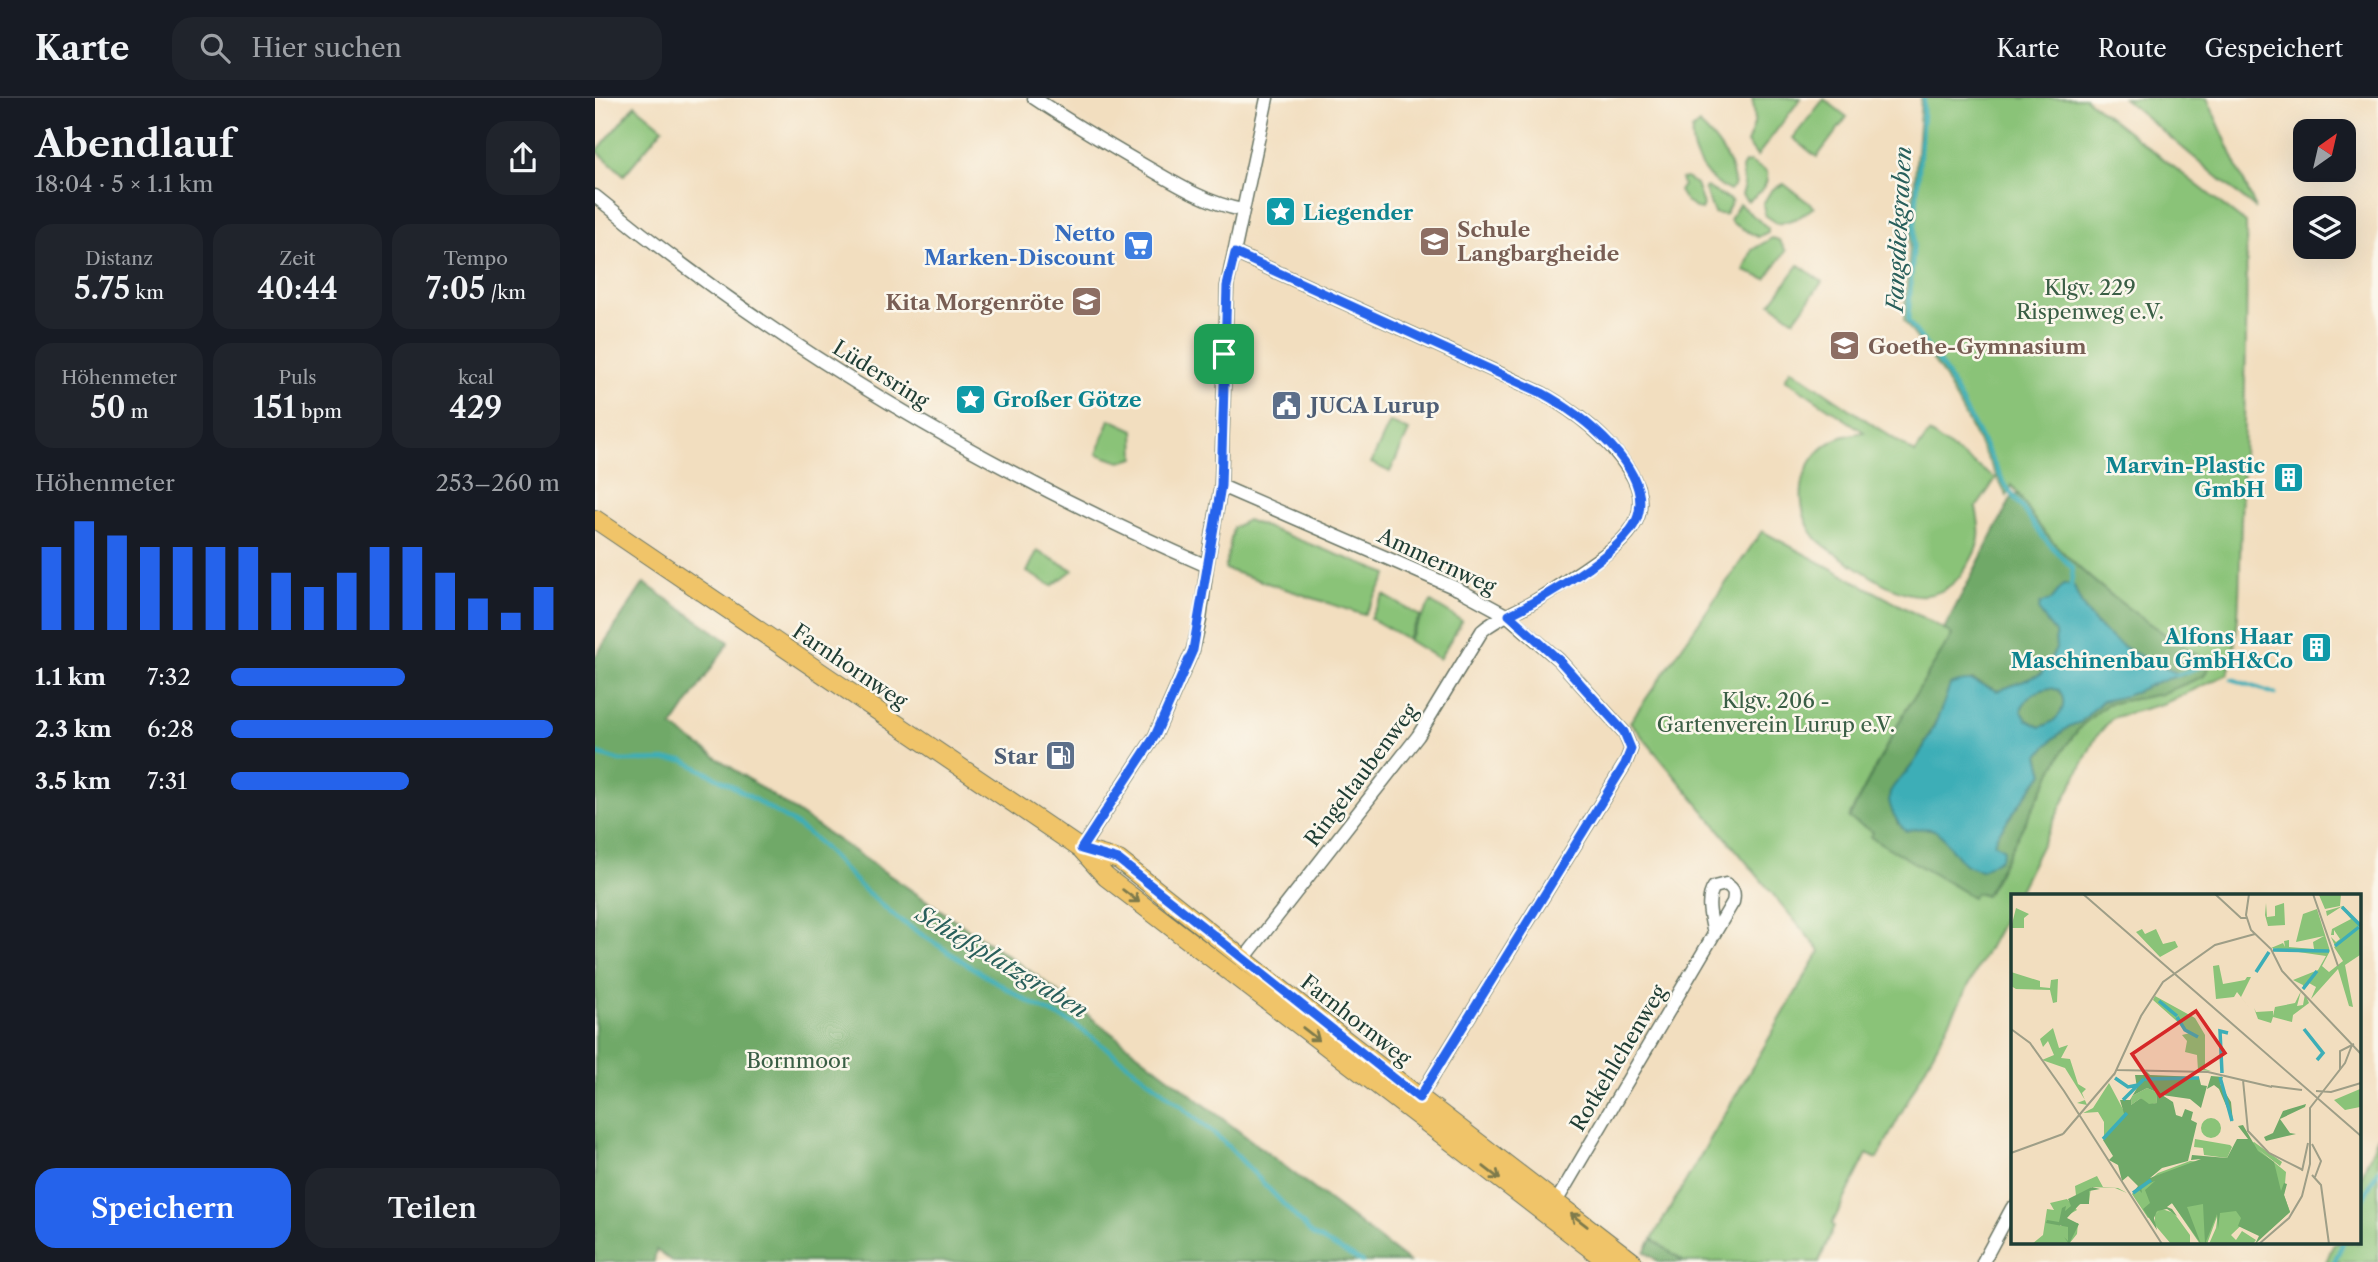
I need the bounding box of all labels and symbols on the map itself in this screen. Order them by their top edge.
north arrow [2293,119,2355,182]
water label: Fangdiekgraben [1881,146,1917,314]
place icon: Liegender [1263,195,1297,229]
place label: Liegender [1303,200,1414,225]
place label: Schule Langbargheide [1457,217,1619,266]
place label: Netto Marken-Discount [924,221,1116,270]
school or university icon: Schule Langbargheide [1417,224,1451,258]
supermarket icon: Netto Marken-Discount [1121,228,1155,262]
park label: Klgv. 229 Rispenweg e.V. [2016,275,2164,324]
school or university icon: Kita Morgenröte [1070,285,1104,319]
place label: Kita Morgenröte [886,290,1064,315]
pin [1194,324,1254,384]
school or university icon: Goethe-Gymnasium [1828,329,1862,363]
place label: Goethe-Gymnasium [1868,334,2087,359]
street label: Lüdersring [828,335,934,414]
place icon: Großer Götze [953,382,987,416]
place label: Großer Götze [993,387,1142,412]
public building icon: JUCA Lurup [1270,388,1304,422]
place label: JUCA Lurup [1306,393,1440,418]
place label: Marvin-Plastic GmbH [2106,453,2265,502]
building icon: Marvin-Plastic GmbH [2271,460,2305,494]
street label: Ammernweg [1373,522,1501,600]
street label: Farnhornweg [788,618,913,714]
place label: Alfons Haar Maschinenbau GmbH&Co [2011,624,2294,673]
building icon: Alfons Haar Maschinenbau GmbH&Co [2299,631,2333,665]
park label: Klgv. 206 - Gartenverein Lurup e.V. [1657,688,1895,737]
street label: Ringeltaubenweg [1299,698,1423,851]
fuel station icon: Star [1044,739,1078,773]
place label: Star [994,744,1039,769]
one-way arrow [1121,888,1139,903]
inset map [2011,894,2361,1244]
water label: Schießplatzgraben [909,899,1093,1024]
street label: Farnhornweg [1296,969,1417,1071]
street label: Rotkehlchenweg [1564,980,1672,1136]
one-way arrow [1302,1027,1320,1042]
park label: Bornmoor [746,1048,850,1073]
one-way arrow [1482,1165,1500,1180]
one-way arrow [1570,1213,1589,1228]

